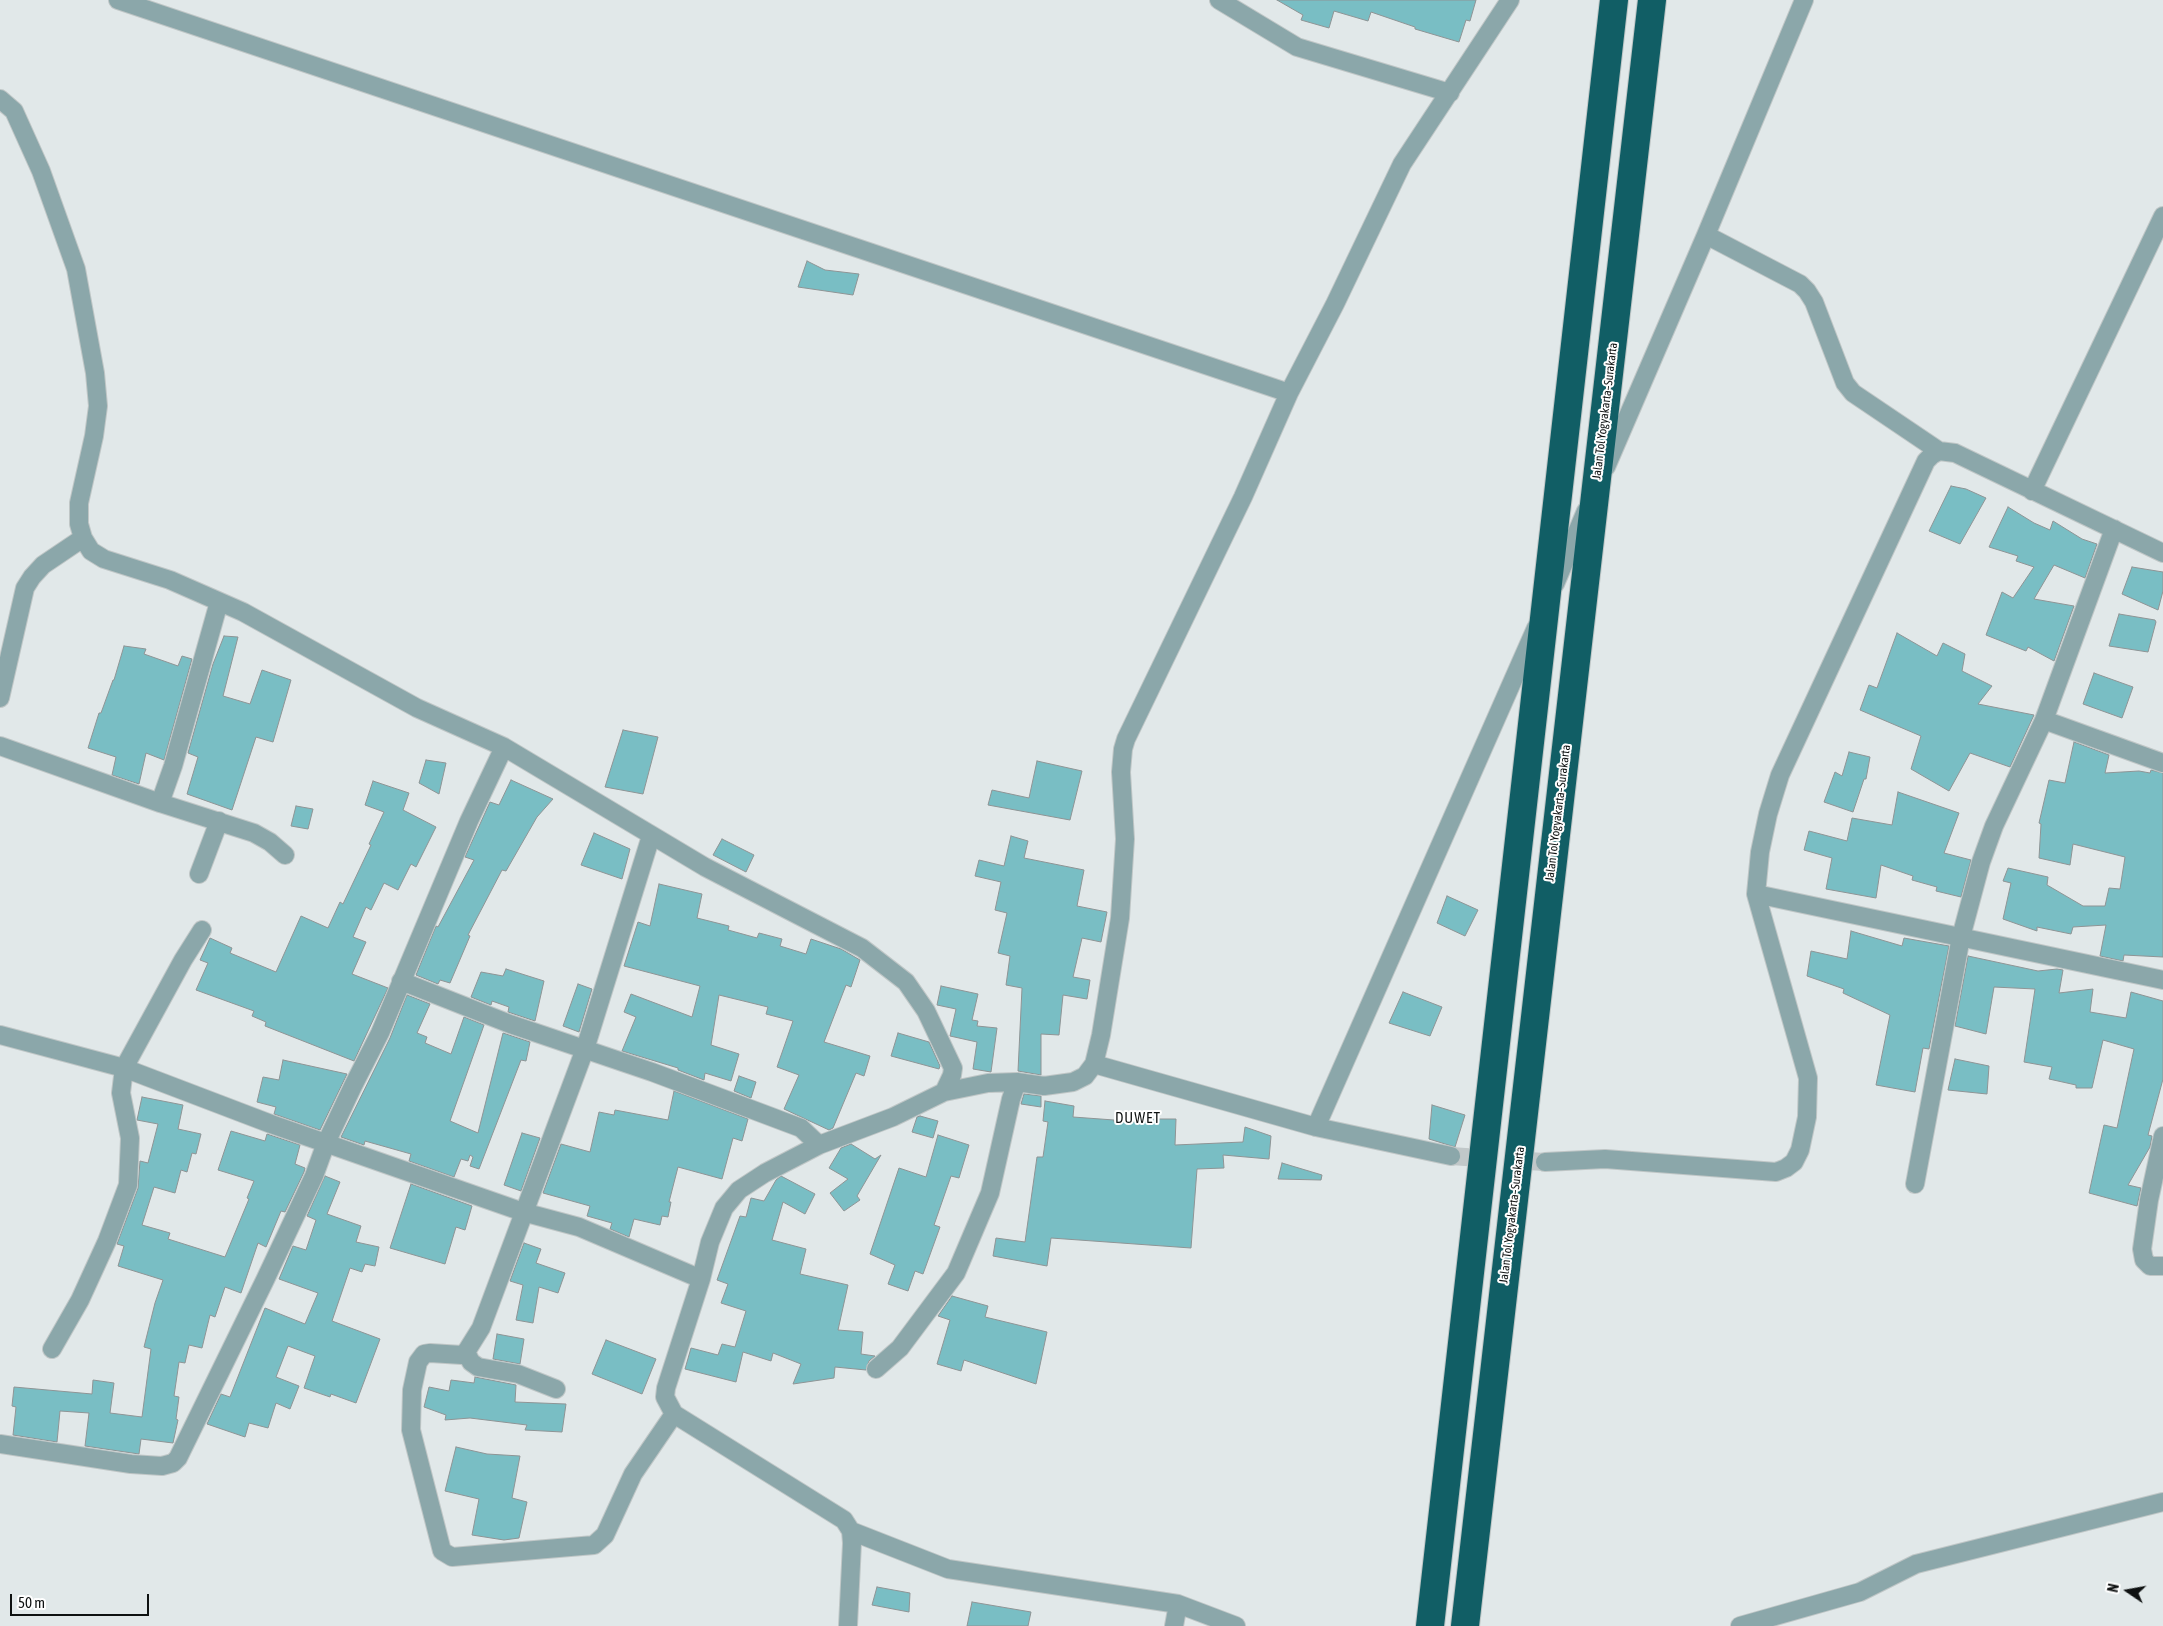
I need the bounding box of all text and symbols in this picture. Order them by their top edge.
street label: Jalan Tol Yogyakarta–Surakarta [1589,342,1621,480]
street label: Jalan Tol Yogyakarta–Surakarta [1542,744,1574,882]
district label: DUWET [1114,1109,1162,1127]
street label: Jalan Tol Yogyakarta–Surakarta [1496,1146,1528,1284]
north arrow [2103,1566,2153,1616]
text: N [2105,1582,2122,1594]
scale bar [12,1584,151,1616]
text: 50 m [18,1594,45,1611]

